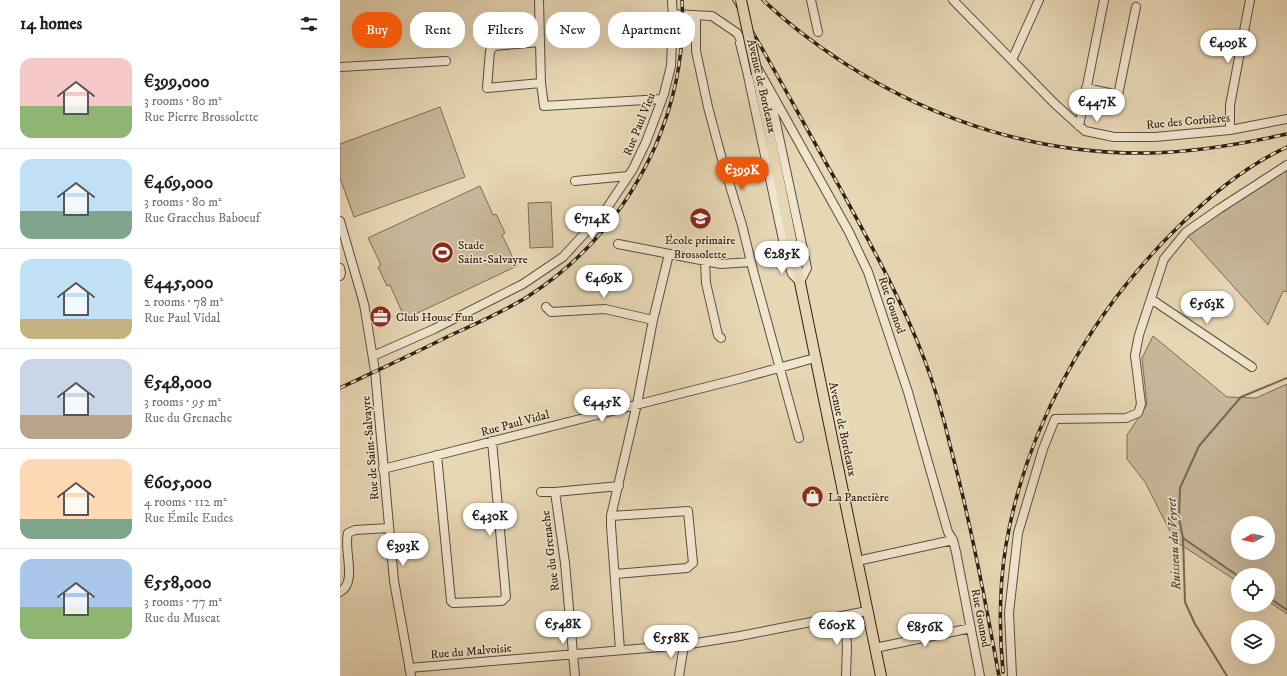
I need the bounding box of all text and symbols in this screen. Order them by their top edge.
chip: Buy [352,12,402,48]
chip: Rent [410,12,465,48]
chip: Filters [473,12,538,48]
chip: New [546,12,600,48]
chip: Apartment [608,12,695,48]
text: 14 homes [20,13,82,35]
icon: filters [298,13,320,35]
pin: €409K [1200,30,1256,64]
text: €409K [1209,35,1247,51]
street label: Avenue de Bordeaux [743,38,780,135]
text: €399,000 [144,71,209,93]
icon: home [52,74,100,122]
pin: €447K [1069,89,1125,123]
street label: Rue Paul Vieu [620,90,659,158]
text: 3 rooms · 80 m² [144,93,222,109]
text: €447K [1078,94,1116,110]
text: Rue Pierre Brossolette [144,109,258,125]
street label: Rue des Corbières [1145,110,1231,133]
pin: €399K [714,157,770,191]
text: €399K [725,162,759,178]
text: €469,000 [144,172,213,194]
icon: home [52,175,100,223]
text: 3 rooms · 80 m² [144,194,222,210]
pin: €714K [564,206,620,240]
school or university icon: École primaire Brossolette [687,206,713,232]
text: Rue Gracchus Baboeuf [144,210,260,226]
text: €714K [574,211,610,227]
place label: École primaire Brossolette [665,233,735,262]
place label: Stade Saint-Salvayre [458,238,528,267]
sports icon: Stade Saint-Salvayre [429,239,455,265]
pin: €285K [754,241,810,275]
text: €285K [764,246,800,262]
pin: €469K [576,265,632,299]
text: €469K [585,270,623,286]
text: €445,000 [144,272,213,294]
icon: home [52,275,100,323]
street label: Rue Gounod [875,275,908,336]
pin: €563K [1179,291,1235,325]
text: 2 rooms · 78 m² [144,294,223,310]
text: €563K [1190,296,1224,312]
office icon: Club House Fun [368,304,394,330]
text: Rue Paul Vidal [144,310,221,326]
place label: Club House Fun [396,310,474,325]
text: €548,000 [144,372,212,394]
icon: home [52,375,100,423]
street label: Avenue de Bordeaux [825,380,860,478]
pin: €445K [574,389,630,423]
text: 3 rooms · 95 m² [144,394,221,410]
text: €445K [583,394,621,410]
street label: Rue de Saint-Salvayre [358,395,383,501]
street label: Rue Paul Vidal [479,407,552,440]
text: Rue du Grenache [144,410,232,426]
text: €605,000 [144,472,212,494]
icon: home [52,475,100,523]
shop icon: La Panetière [799,484,825,510]
place label: La Panetière [828,490,889,505]
text: 4 rooms · 112 m² [144,494,227,510]
water label: Ruisseau du Veyret [1164,497,1184,591]
pin: €430K [462,503,518,537]
text: €430K [472,508,508,524]
text: Rue Émile Eudes [144,510,233,526]
street label: Rue du Grenache [538,510,563,592]
north arrow [1231,516,1275,560]
map controls [1231,516,1275,664]
pin: €393K [375,533,431,567]
text: €393K [387,538,419,554]
button: locate [1231,568,1275,612]
text: €558,000 [144,572,211,594]
icon: home [52,575,100,623]
street label: Rue Gounod [967,588,994,649]
text: 3 rooms · 77 m² [144,594,222,610]
text: Rue du Muscat [144,610,220,626]
pin: €548K [535,611,591,645]
pin: €605K [809,612,865,646]
pin: €856K [897,614,953,648]
text: €548K [545,616,581,632]
text: €605K [819,617,855,633]
text: €856K [907,619,943,635]
button: layers [1231,620,1275,664]
pin: €558K [643,625,699,659]
text: €558K [653,630,689,646]
street label: Rue du Malvoisie [430,640,512,663]

